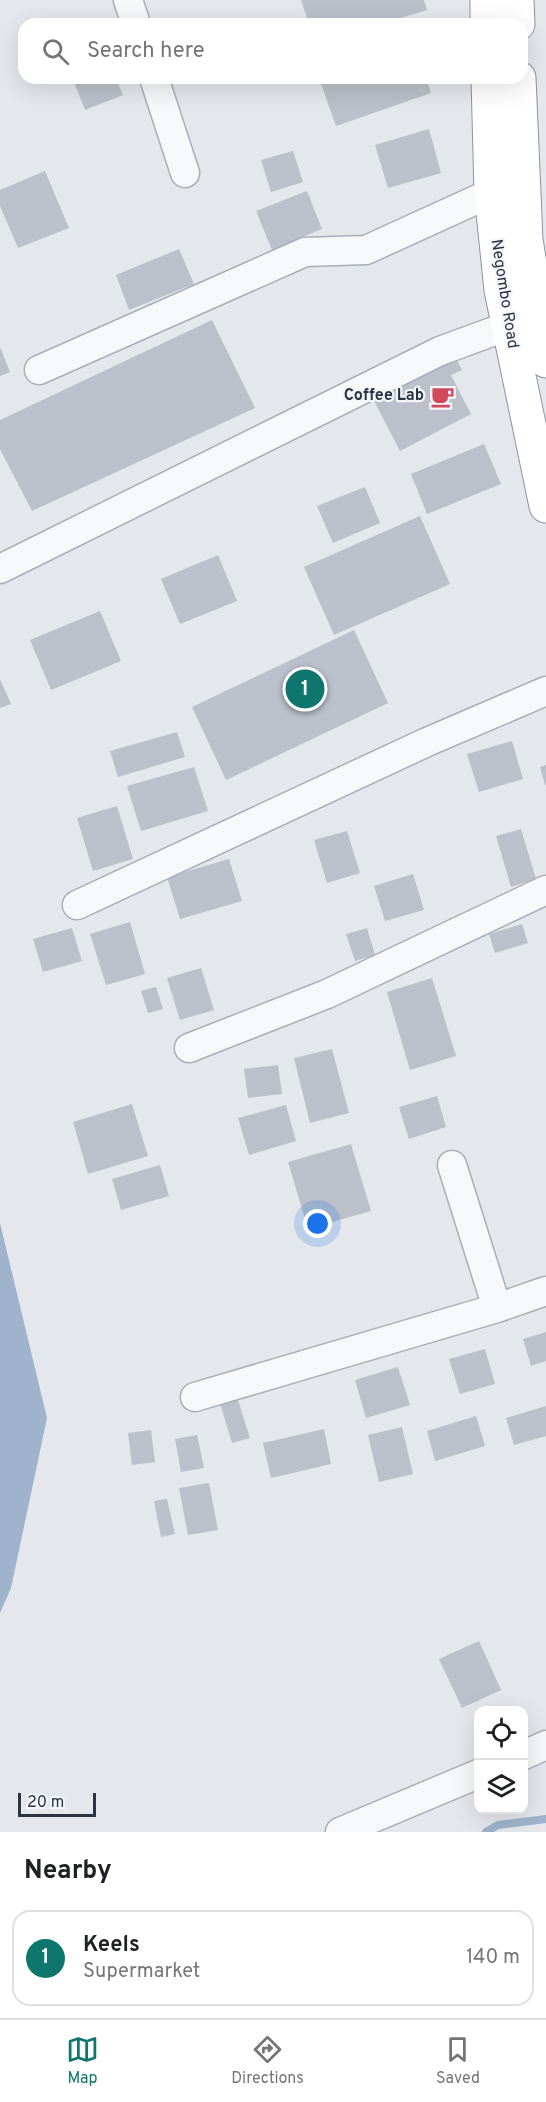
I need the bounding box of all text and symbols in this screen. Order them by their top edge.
search box [18,18,528,84]
icon: search [39,35,72,68]
text: Search here [87,38,205,65]
street label: Negombo Road [485,238,523,350]
cafe icon: Coffee Lab [429,383,455,409]
place label: Coffee Lab [344,386,424,406]
pin: 1 [286,666,324,712]
your location [303,1209,332,1238]
map controls [474,1706,528,1814]
button: locate [474,1706,528,1760]
button: layers [474,1760,528,1814]
scale bar [18,1790,96,1818]
text: 20 m [27,1793,64,1813]
text: Nearby [24,1855,112,1888]
text: Keels [83,1932,140,1959]
text: 1 [42,1945,50,1971]
text: 140 m [466,1945,520,1971]
text: Supermarket [83,1959,200,1985]
tab: Map [66,2033,99,2089]
tab: Directions [231,2033,304,2089]
tab: Saved [436,2033,480,2089]

